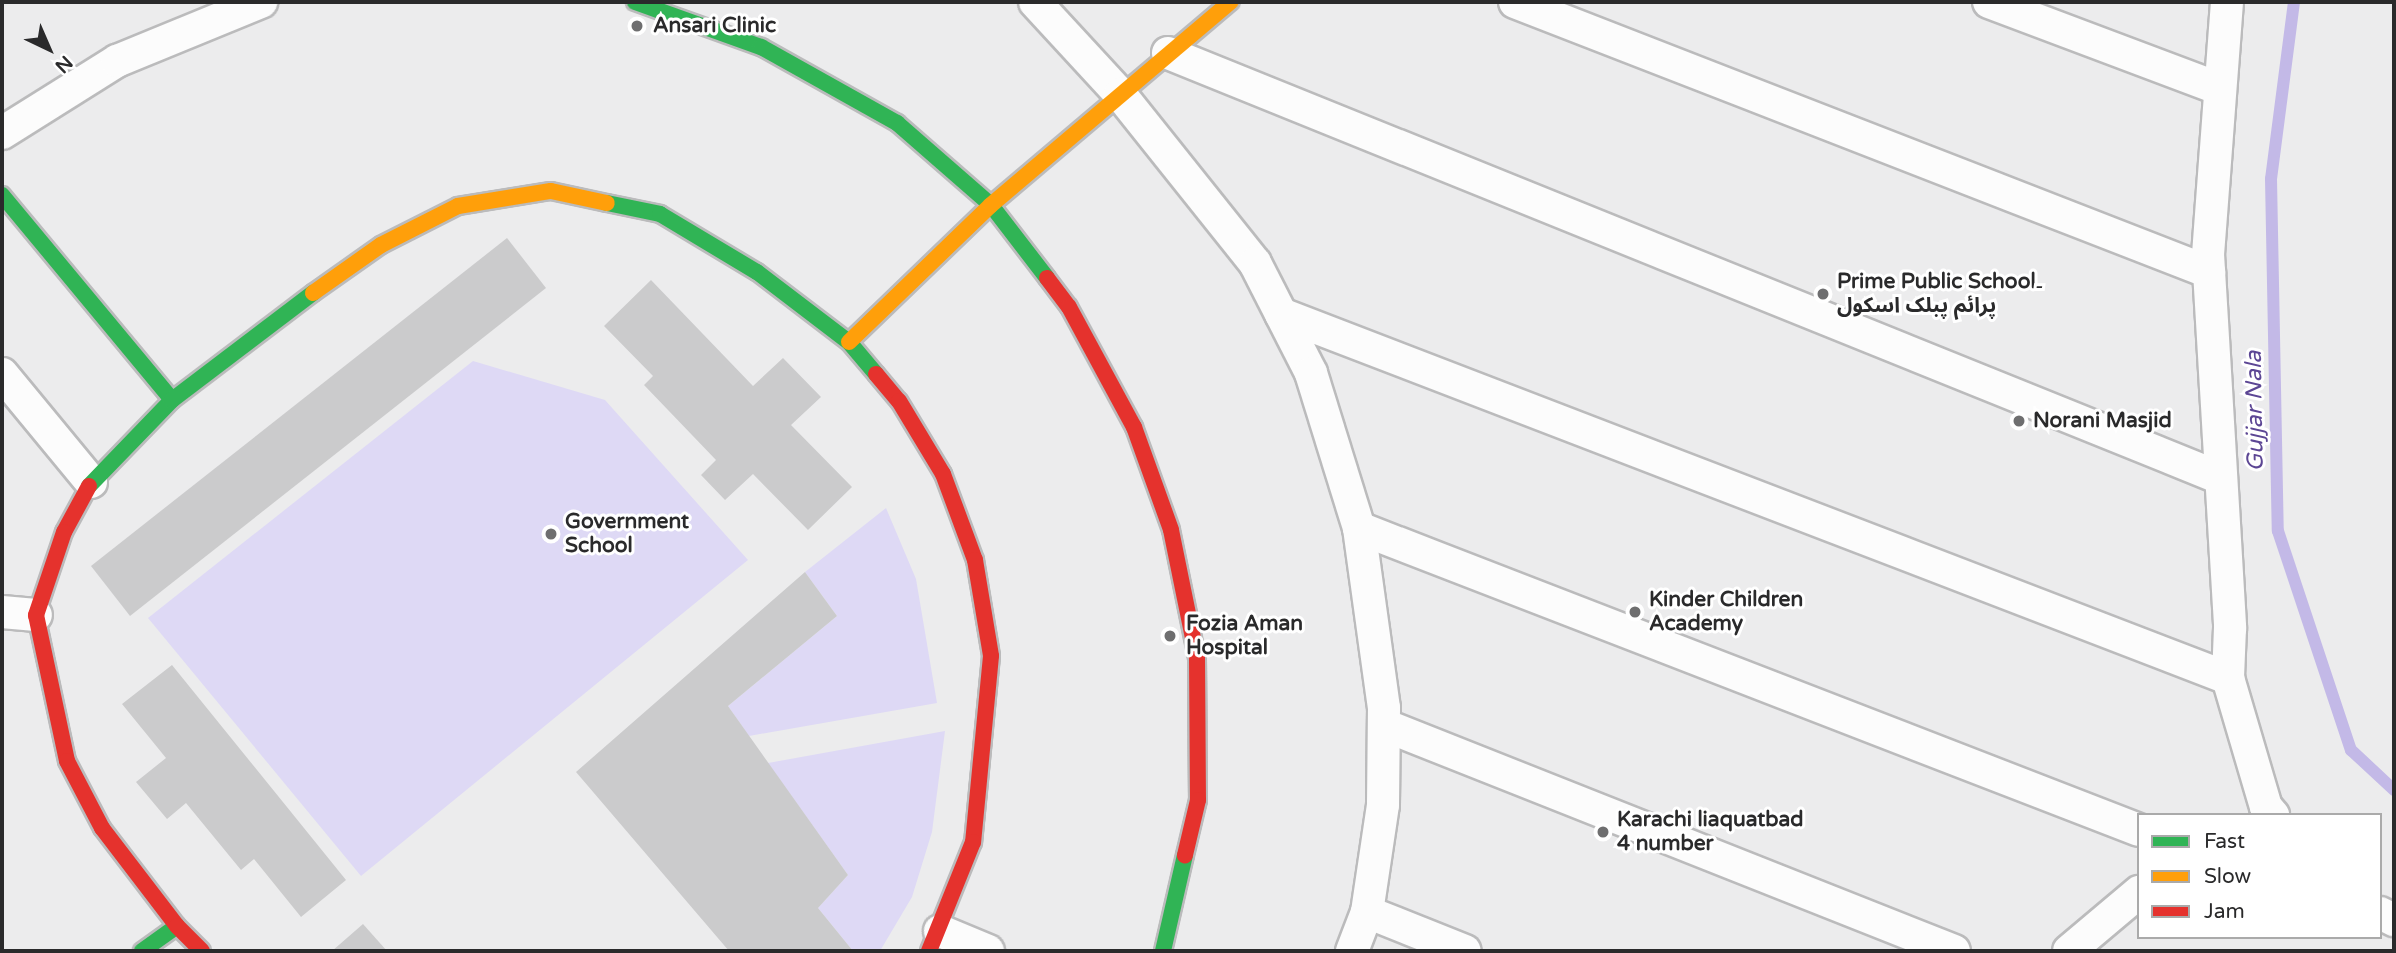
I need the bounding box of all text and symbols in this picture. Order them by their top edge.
place label: Ansari Clinic [653,13,776,39]
north arrow [14,14,84,84]
marker: Ansari Clinic [627,16,647,36]
text: N [50,51,77,77]
place label: Prime Public School۔ پرائم پبلک اسکول [1837,269,2042,319]
marker: Prime Public School۔ پرائم پبلک اسکول [1815,286,1831,302]
water label: Gujjar Nala [2240,350,2270,472]
place label: Norani Masjid [2033,408,2172,434]
marker: Norani Masjid [2011,413,2027,429]
place label: Government School [565,509,689,559]
marker: Government School [543,526,559,542]
place label: Kinder Children Academy [1649,587,1803,637]
marker: Kinder Children Academy [1627,604,1643,620]
place label: Fozia Aman Hospital [1186,611,1303,661]
marker: Fozia Aman Hospital [1160,626,1180,646]
place label: Karachi liaquatbad 4 number [1617,807,1804,857]
legend [2137,813,2382,939]
marker: Karachi liaquatbad 4 number [1595,824,1611,840]
text: Fast [2204,829,2245,854]
text: Slow [2204,864,2251,889]
text: Jam [2204,899,2245,924]

